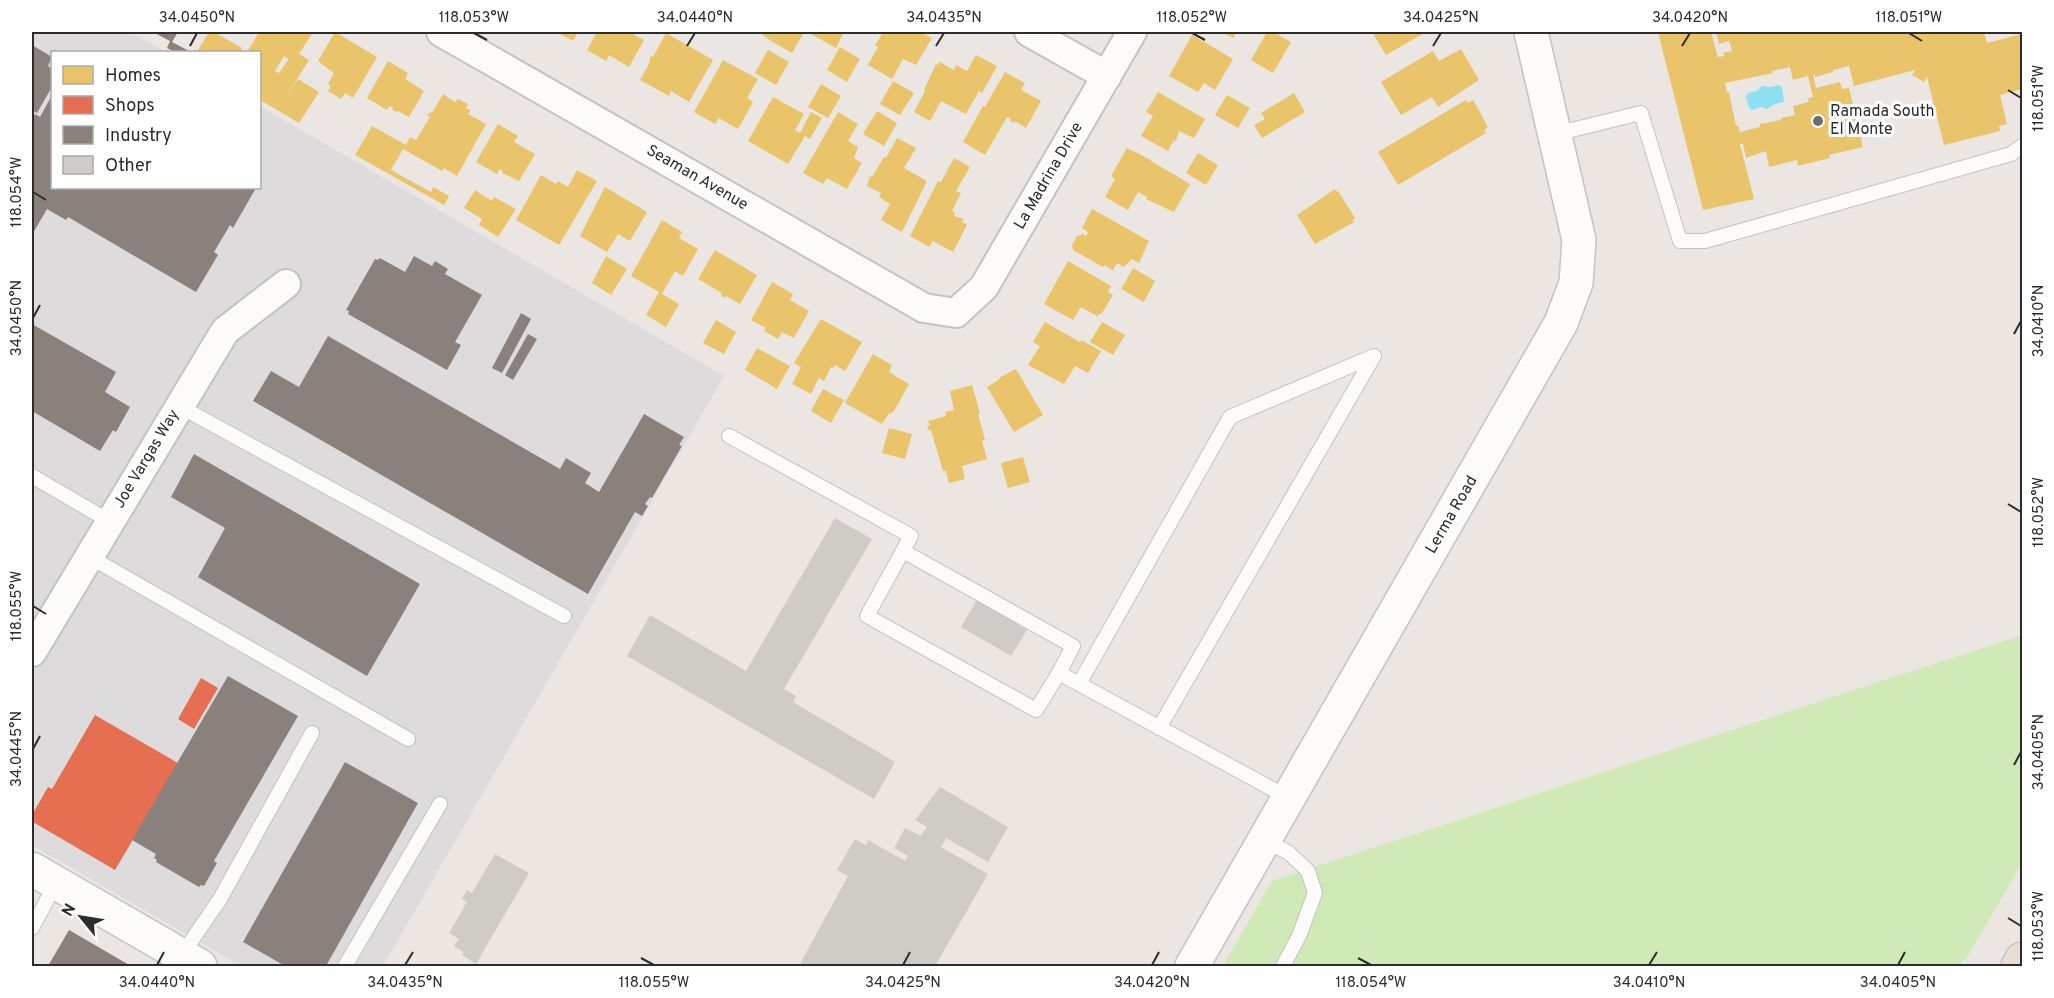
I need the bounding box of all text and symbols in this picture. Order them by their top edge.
text: 34.0450°N [159,9,235,28]
text: 118.053°W [439,9,509,28]
text: 34.0440°N [657,9,733,28]
text: 34.0435°N [906,9,982,28]
text: 118.052°W [1157,9,1227,28]
text: 34.0425°N [1403,9,1479,28]
text: 34.0420°N [1652,9,1728,28]
text: 118.051°W [1876,9,1942,28]
legend [51,51,261,189]
text: Homes [105,65,161,88]
text: 118.051°W [2030,65,2049,131]
text: Shops [105,95,155,118]
place label: Ramada South El Monte [1830,102,1935,140]
marker: Ramada South El Monte [1811,114,1825,128]
street label: La Madrina Drive [1010,119,1088,233]
text: Industry [105,125,172,148]
street label: Seaman Avenue [642,141,752,215]
text: Other [105,155,152,178]
text: 118.054°W [8,157,27,227]
text: 34.0450°N [8,280,27,356]
text: 34.0410°N [2030,285,2049,357]
street label: Joe Vargas Way [110,406,184,512]
street label: Lerma Road [1422,472,1482,558]
text: 118.052°W [2030,477,2049,547]
text: 118.055°W [8,571,27,641]
text: 34.0445°N [8,711,27,787]
text: 34.0405°N [2030,714,2049,790]
north arrow [51,887,111,947]
text: 118.053°W [2030,891,2049,961]
text: N [58,901,81,920]
text: 34.0440°N [119,974,195,993]
text: 34.0435°N [367,974,443,993]
text: 118.055°W [619,974,689,993]
text: 34.0425°N [865,974,941,993]
text: 34.0420°N [1114,974,1190,993]
text: 118.054°W [1336,974,1406,993]
text: 34.0410°N [1613,974,1685,993]
text: 34.0405°N [1860,974,1936,993]

